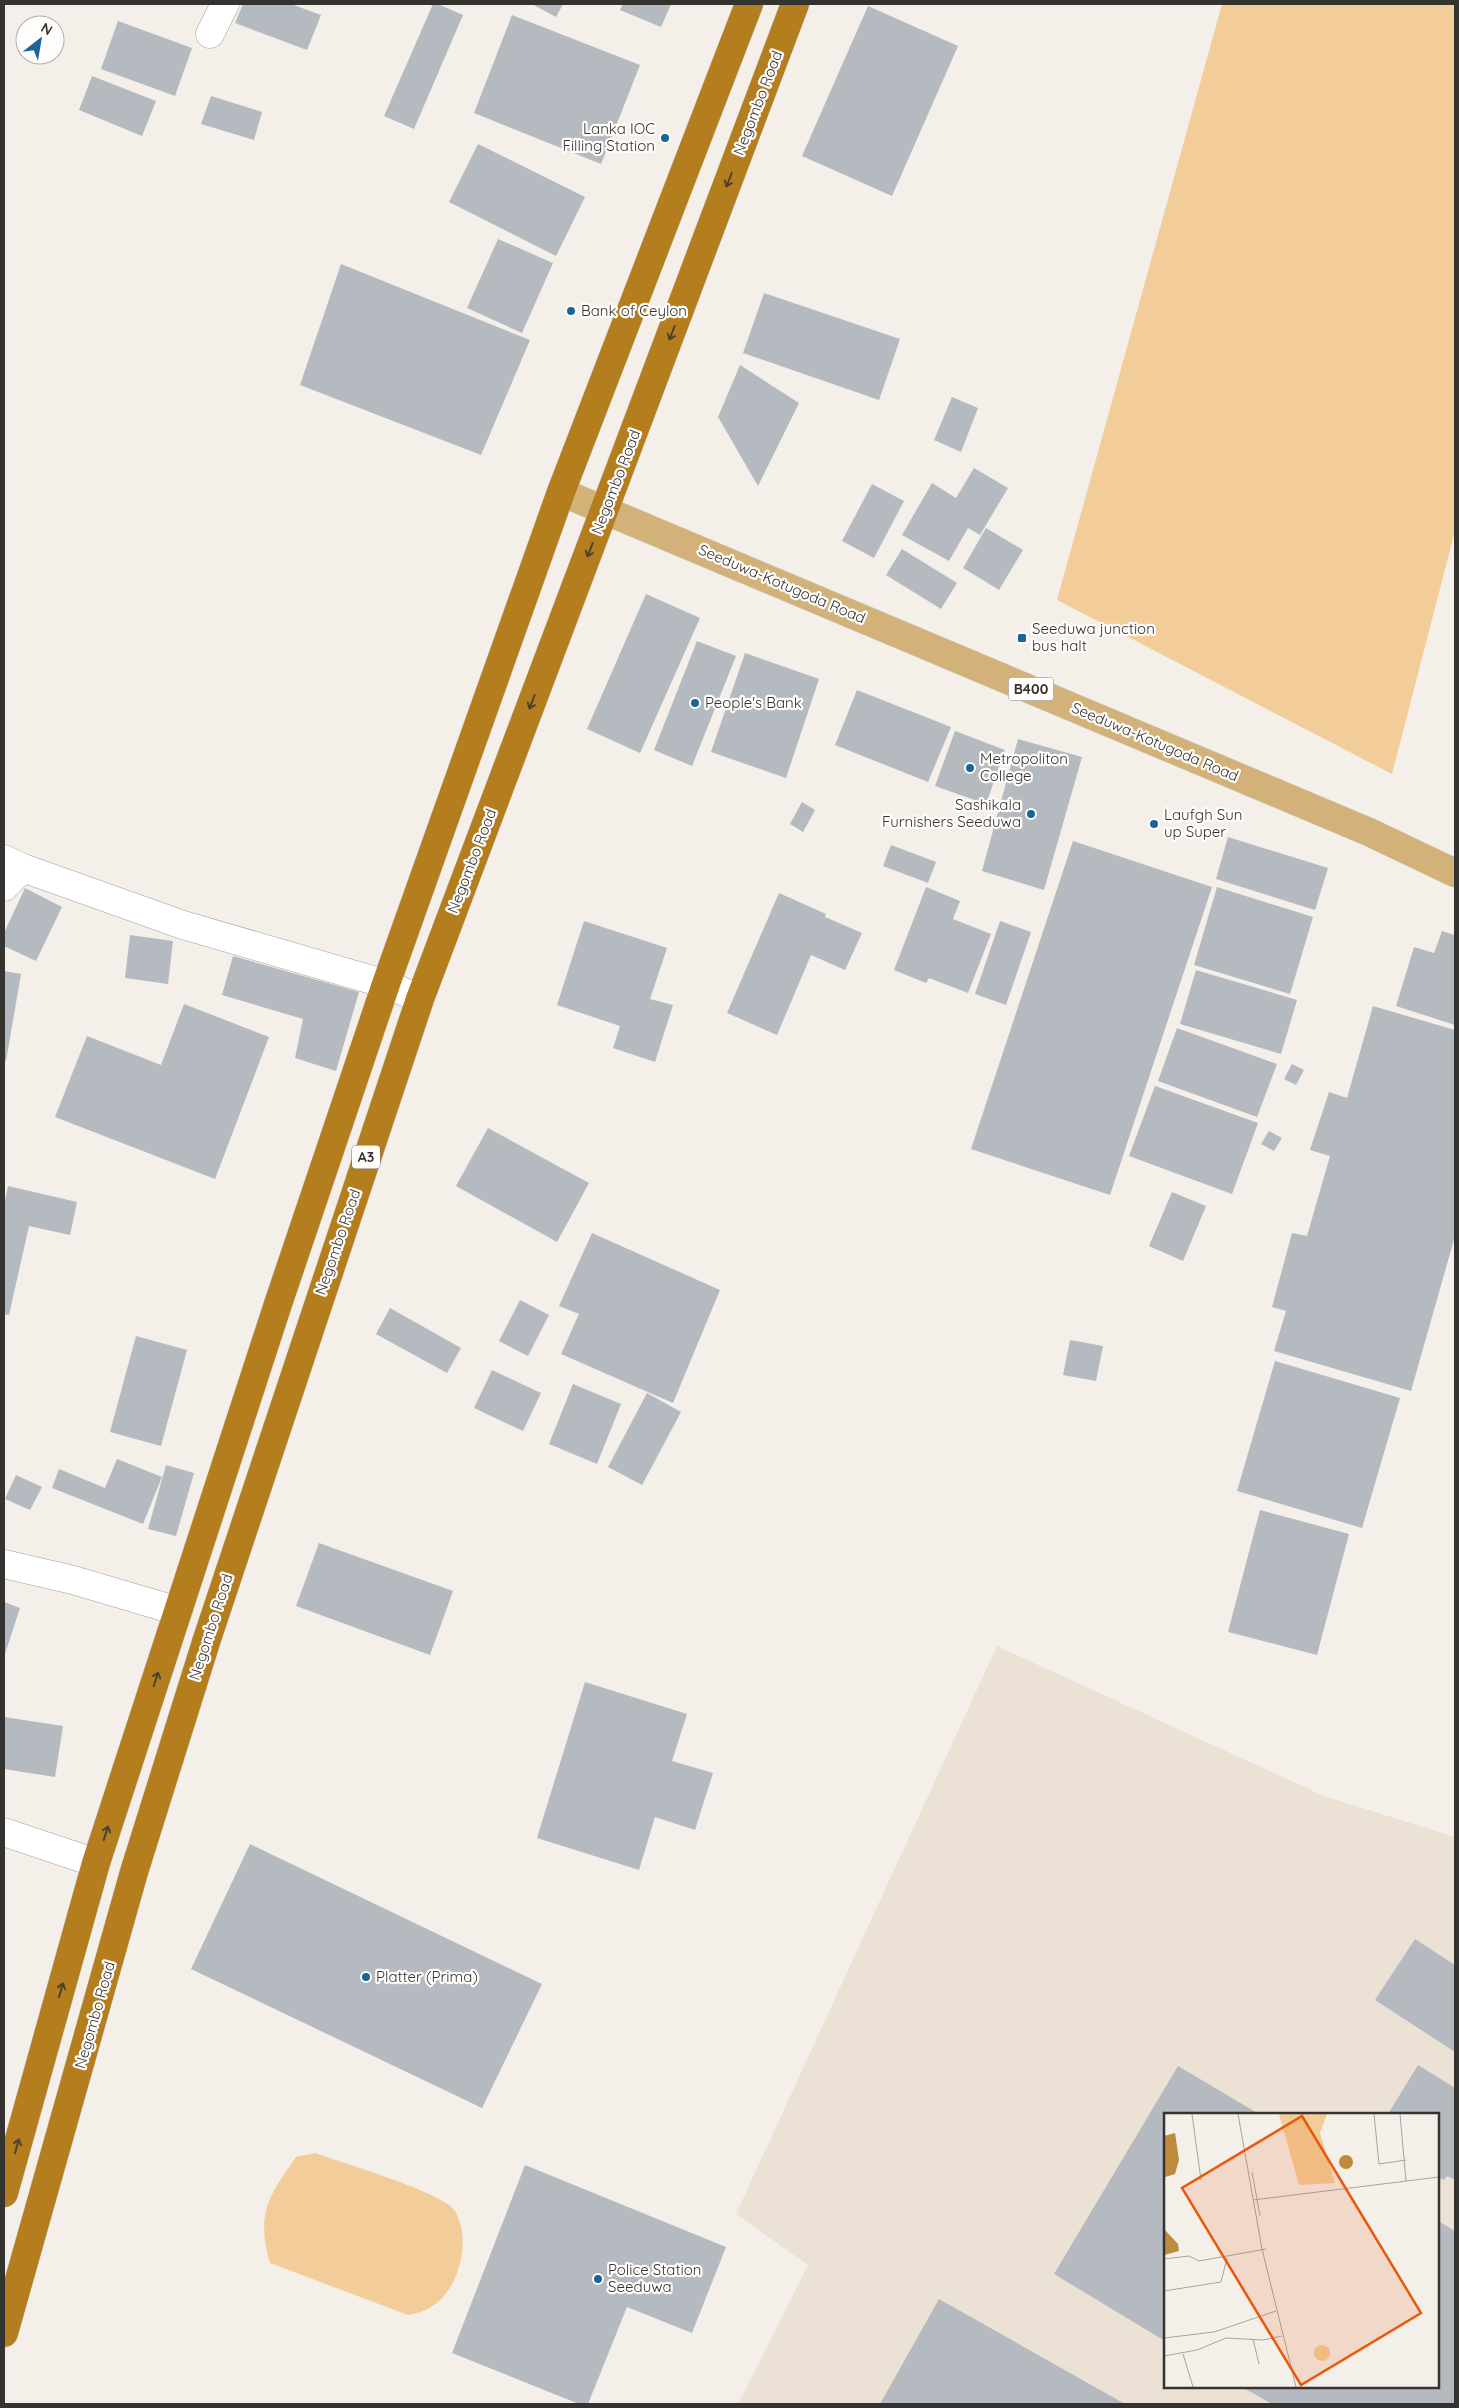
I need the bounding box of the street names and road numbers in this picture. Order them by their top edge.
street label: Negombo Road [729,48,786,158]
street label: Negombo Road [587,427,644,537]
street label: Seeduwa-Kotugoda Road [696,540,869,627]
road number: B400 [1008,678,1054,701]
street label: Seeduwa-Kotugoda Road [1069,698,1242,785]
street label: Negombo Road [443,806,500,916]
road number: A3 [352,1146,380,1168]
street label: Negombo Road [311,1186,365,1297]
street label: Negombo Road [184,1571,237,1682]
street label: Negombo Road [70,1959,119,2071]

